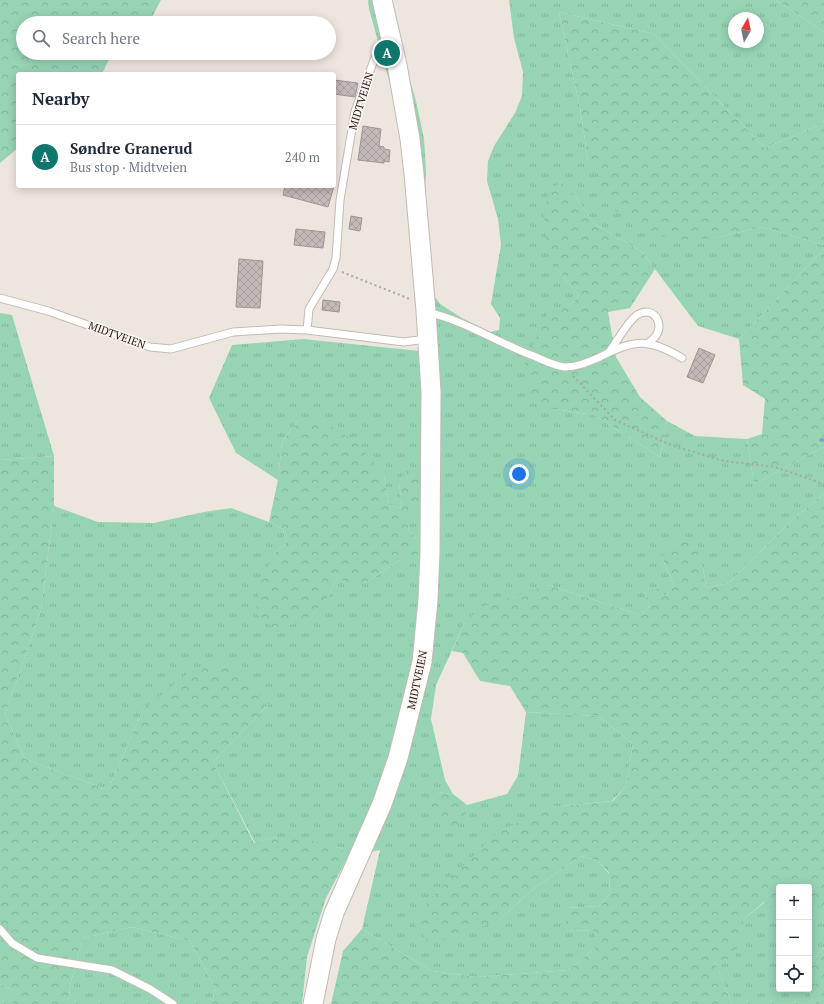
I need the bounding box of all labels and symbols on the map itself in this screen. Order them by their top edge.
north arrow [728,12,764,48]
pin: A [374,38,400,68]
street label: MIDTVEIEN [346,70,376,132]
street label: MIDTVEIEN [86,318,148,352]
your location [509,464,529,484]
street label: MIDTVEIEN [404,649,430,711]

